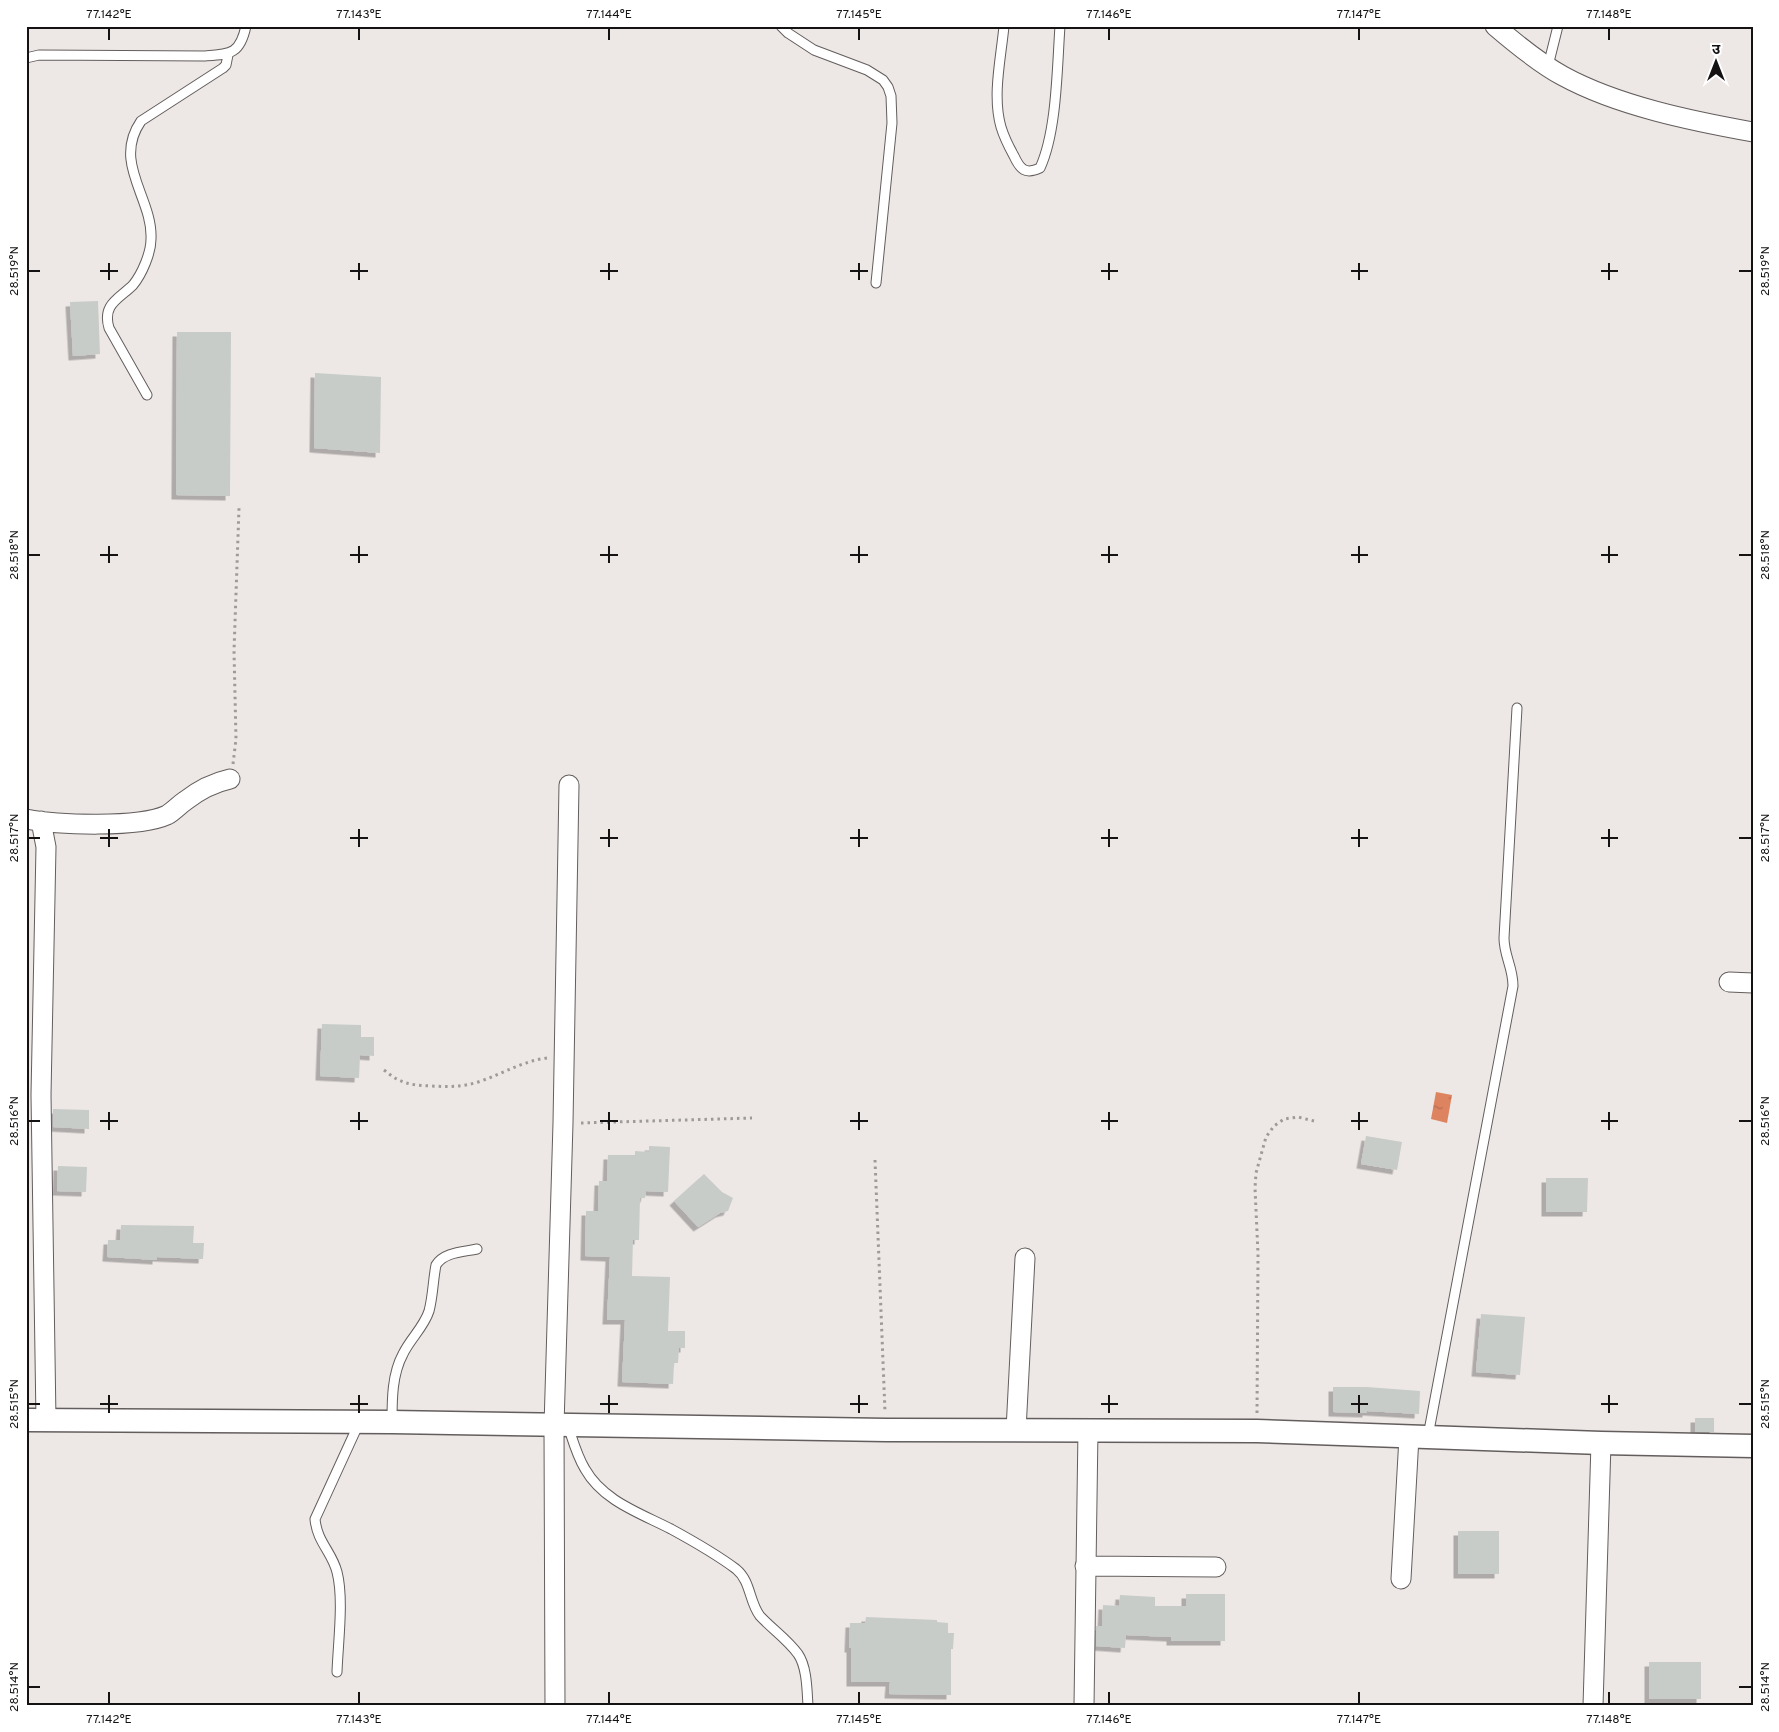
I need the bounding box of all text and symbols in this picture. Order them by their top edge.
text: 77.142°E [86,7,132,23]
text: 77.143°E [336,7,382,23]
text: 77.144°E [586,7,632,23]
text: 77.145°E [836,7,882,23]
text: 77.146°E [1086,7,1132,23]
text: 77.147°E [1337,7,1381,23]
text: 77.148°E [1586,7,1632,23]
north arrow [1692,38,1742,88]
text: उ [1712,42,1721,59]
text: 28.519°N [7,246,23,296]
text: 28.519°N [1758,246,1774,296]
text: 28.518°N [7,530,23,580]
text: 28.518°N [1758,530,1774,580]
text: 28.517°N [7,814,23,862]
text: 28.517°N [1758,814,1774,862]
text: 28.516°N [7,1096,23,1146]
text: 28.516°N [1758,1096,1774,1146]
text: 28.515°N [7,1379,23,1429]
text: 28.515°N [1758,1379,1774,1429]
text: 28.514°N [7,1662,23,1712]
text: 28.514°N [1758,1662,1774,1712]
text: 77.142°E [86,1712,132,1728]
text: 77.143°E [336,1712,382,1728]
text: 77.144°E [586,1712,632,1728]
text: 77.145°E [836,1712,882,1728]
text: 77.146°E [1086,1712,1132,1728]
text: 77.147°E [1337,1712,1381,1728]
text: 77.148°E [1586,1712,1632,1728]

